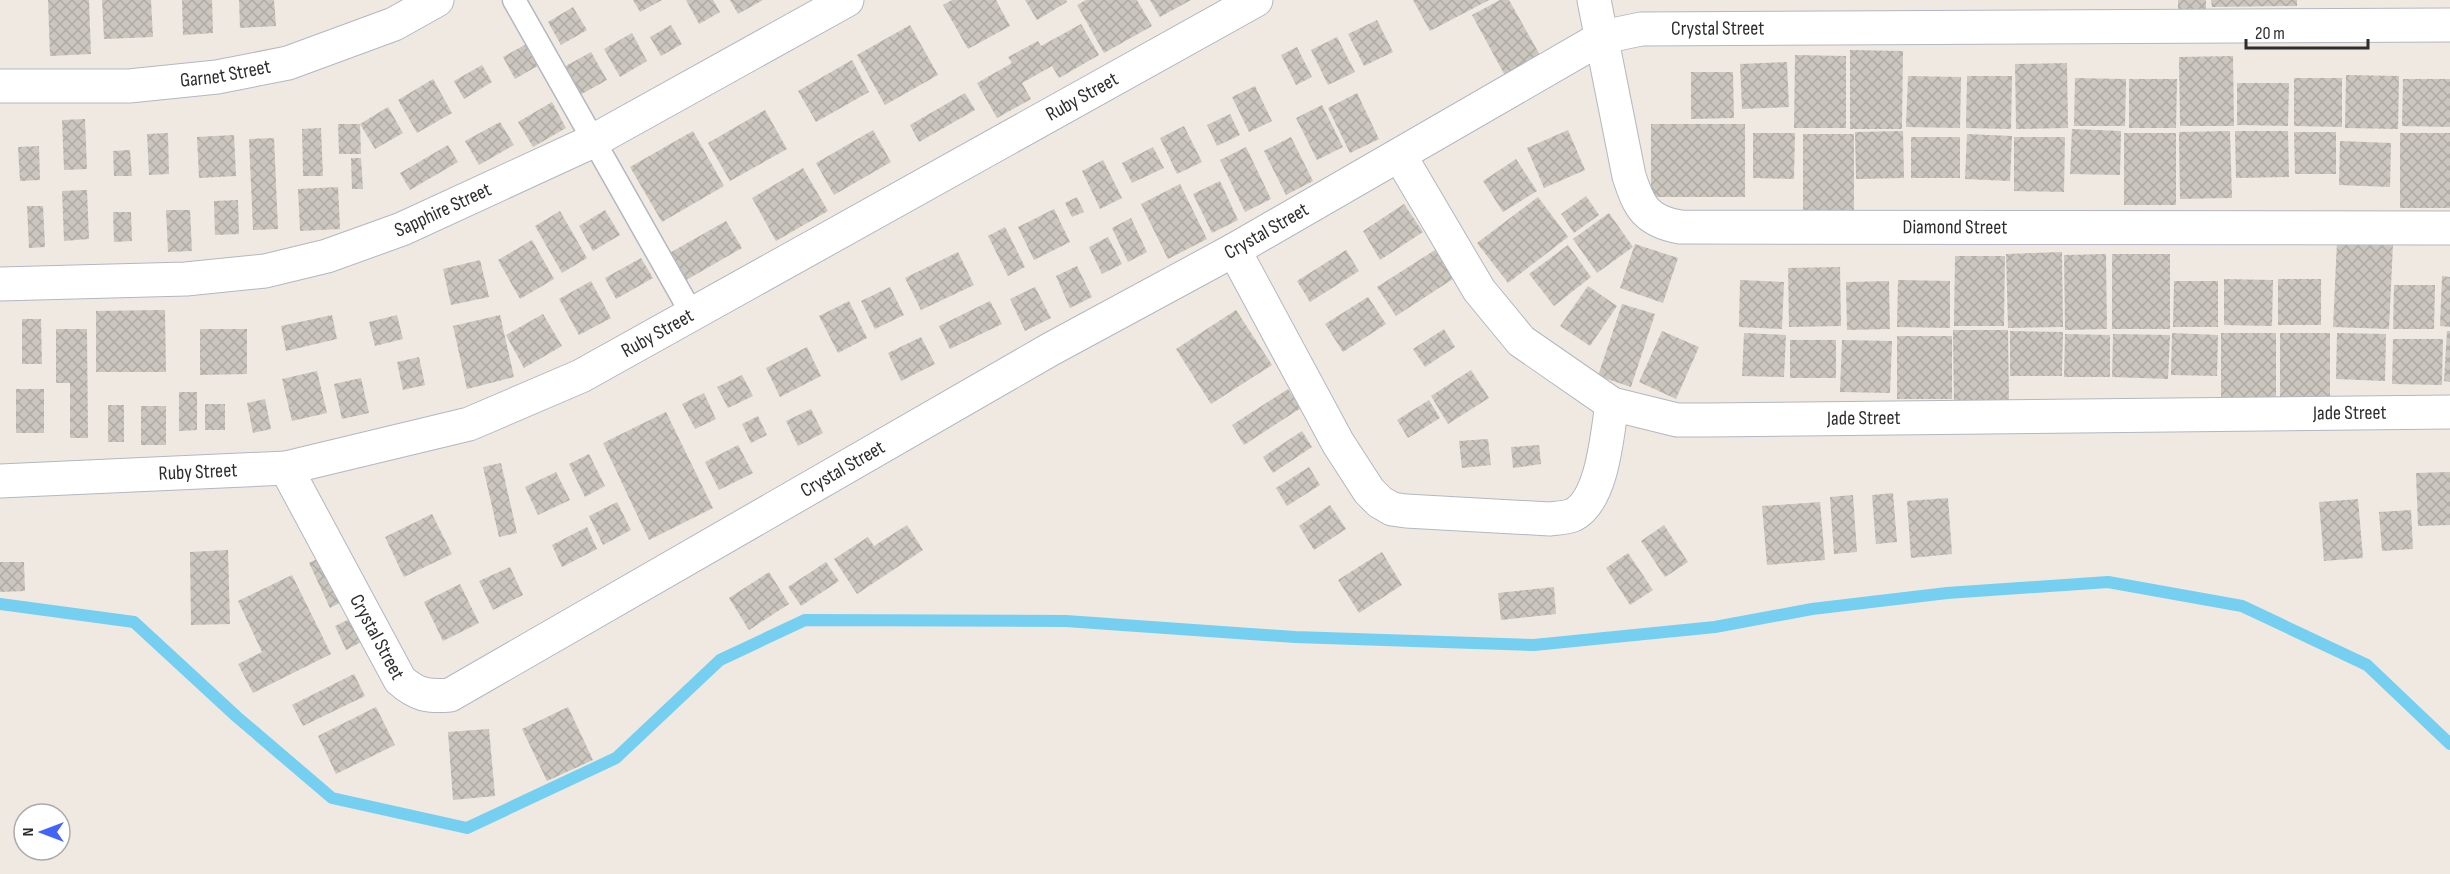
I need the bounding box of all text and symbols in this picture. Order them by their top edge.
scale bar [2246,12,2368,50]
street label: Crystal Street [1671,16,1764,41]
text: 20 m [2255,23,2285,44]
street label: Garnet Street [179,55,273,93]
street label: Ruby Street [1042,67,1122,127]
street label: Sapphire Street [391,177,495,243]
street label: Crystal Street [1220,198,1313,265]
street label: Diamond Street [1903,215,2007,239]
street label: Ruby Street [617,304,698,363]
street label: Jade Street [2312,401,2387,425]
street label: Jade Street [1826,406,1901,431]
street label: Crystal Street [796,435,889,503]
street label: Ruby Street [158,458,238,486]
street label: Crystal Street [344,590,410,684]
north arrow [12,802,72,862]
text: N [19,828,38,836]

